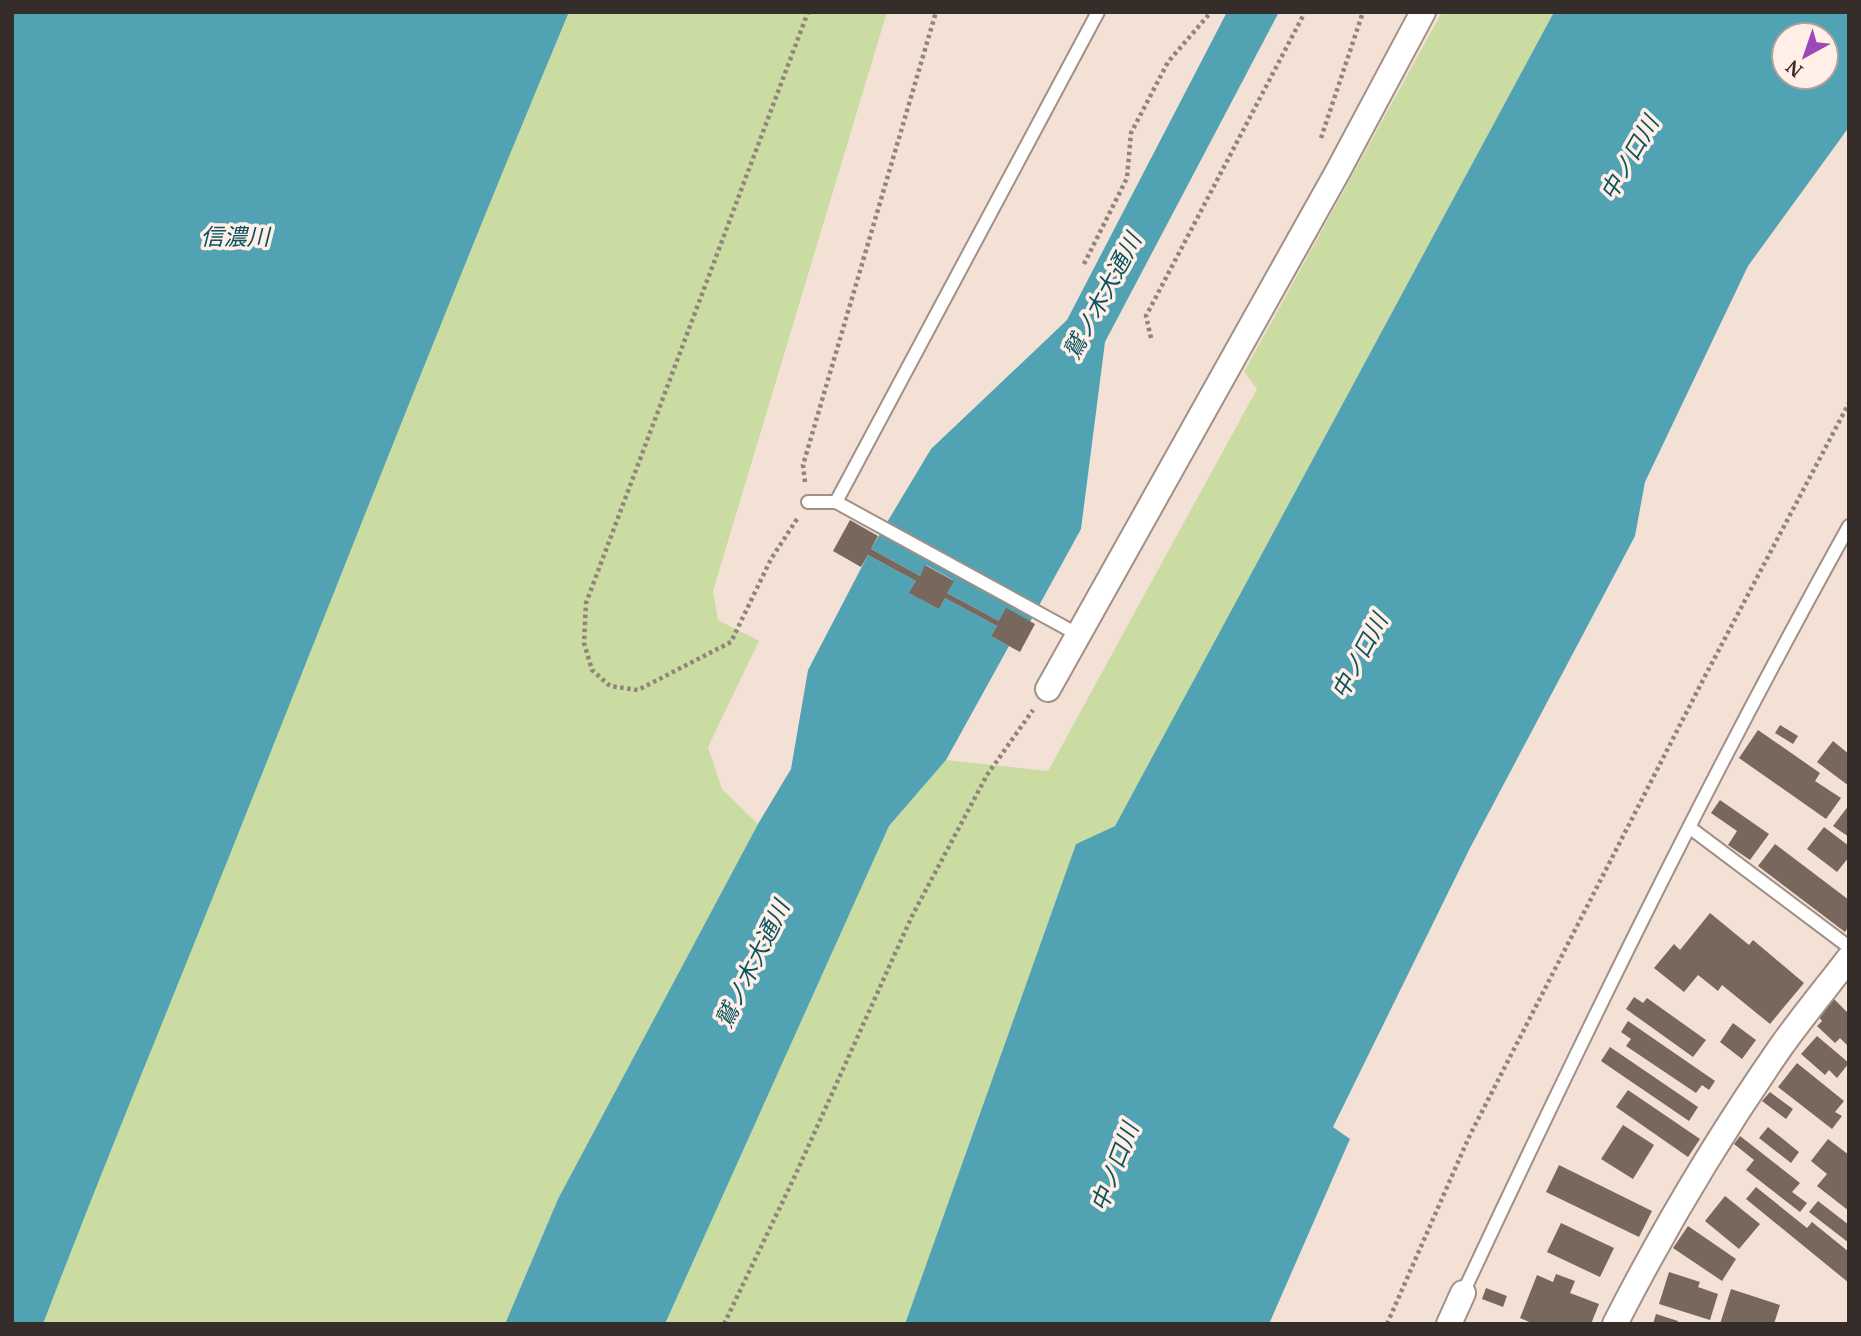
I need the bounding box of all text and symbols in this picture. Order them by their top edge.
north arrow [1770,21,1840,91]
text: N [1780,55,1807,84]
water label: 中ノ口川 [1593,108,1667,206]
water label: 信濃川 [201,221,273,252]
water label: 鷲ノ木大通川 [1056,225,1149,364]
water label: 中ノ口川 [1324,605,1396,704]
water label: 鷲ノ木大通川 [708,892,797,1033]
water label: 中ノ口川 [1083,1116,1146,1215]

